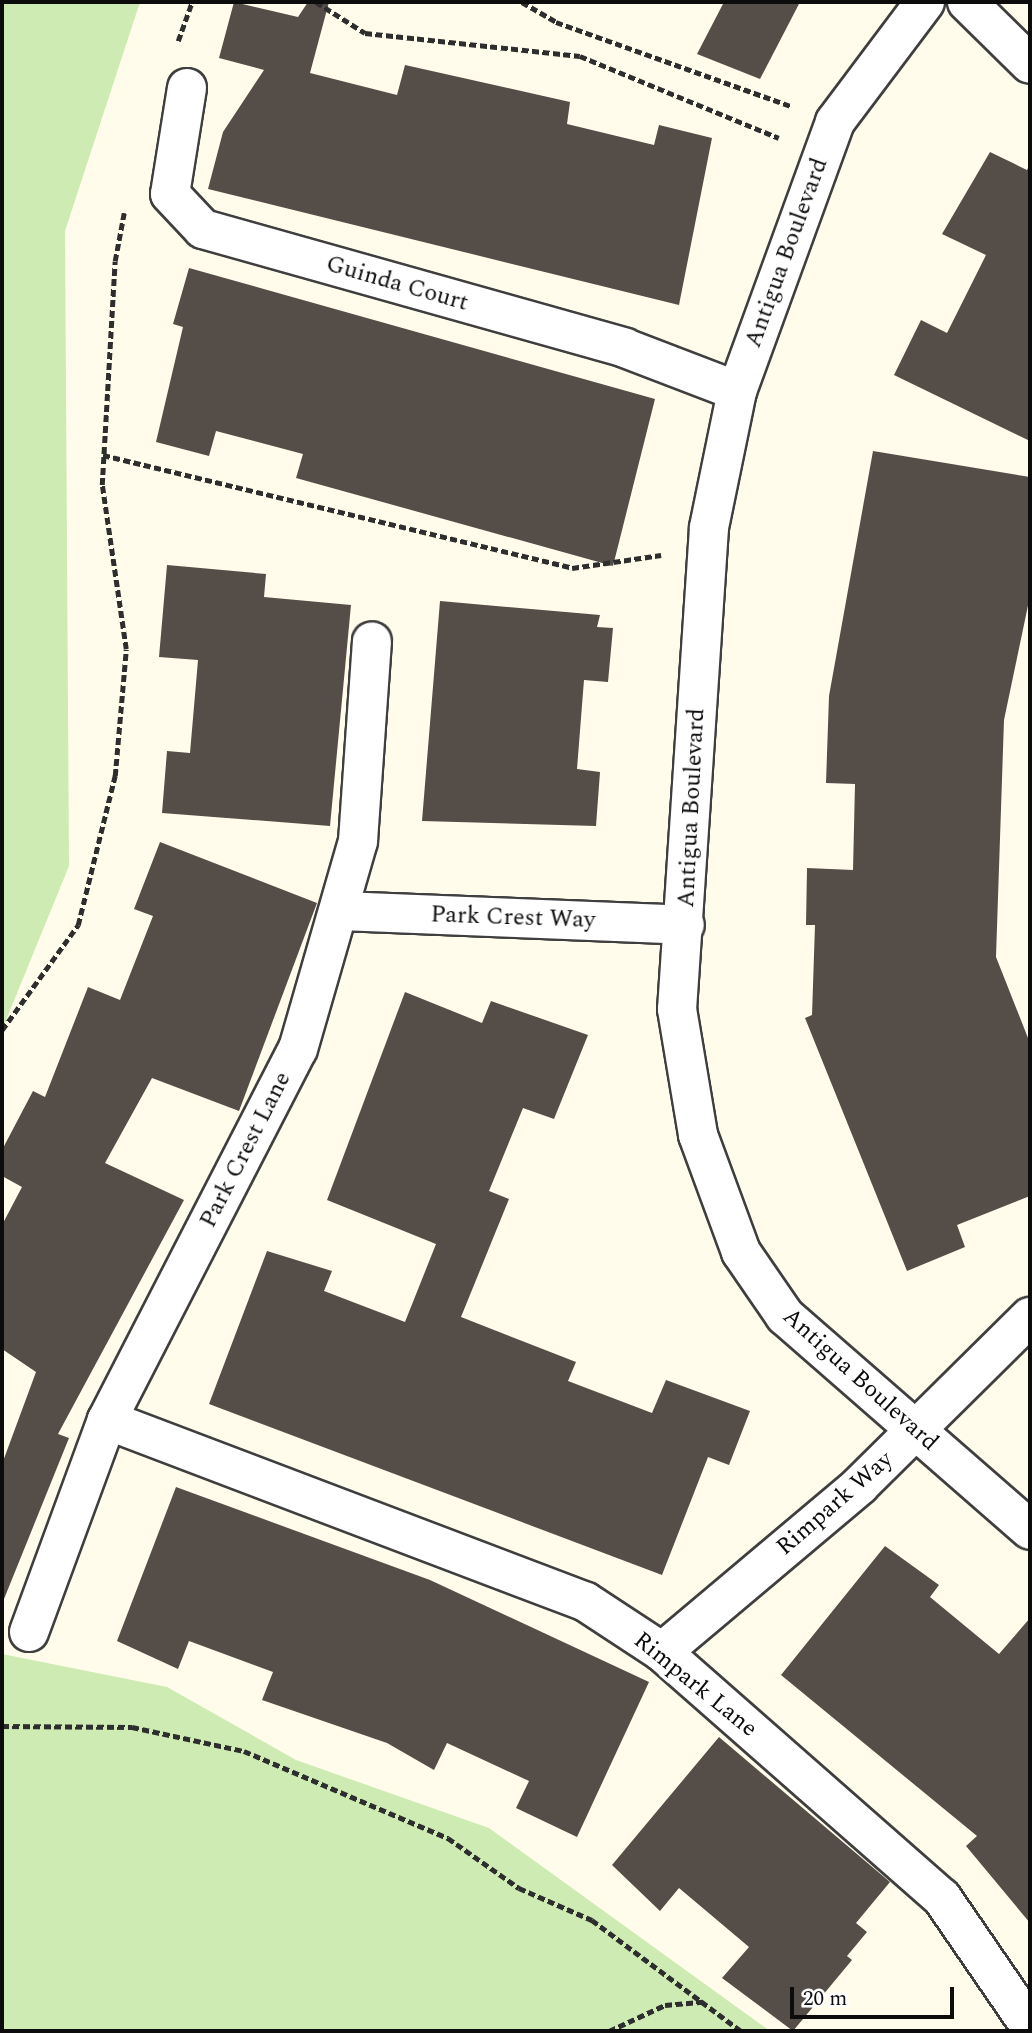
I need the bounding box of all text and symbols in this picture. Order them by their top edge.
street label: Antigua Boulevard [739,154,835,352]
street label: Guinda Court [323,250,471,318]
street label: Antigua Boulevard [672,708,712,908]
street label: Park Crest Way [430,901,596,935]
street label: Park Crest Lane [194,1067,298,1233]
street label: Antigua Boulevard [776,1303,944,1457]
street label: Rimpark Way [771,1446,899,1562]
street label: Rimpark Lane [627,1626,763,1744]
scale bar [794,1974,958,2018]
text: 20 m [803,1983,847,2015]

